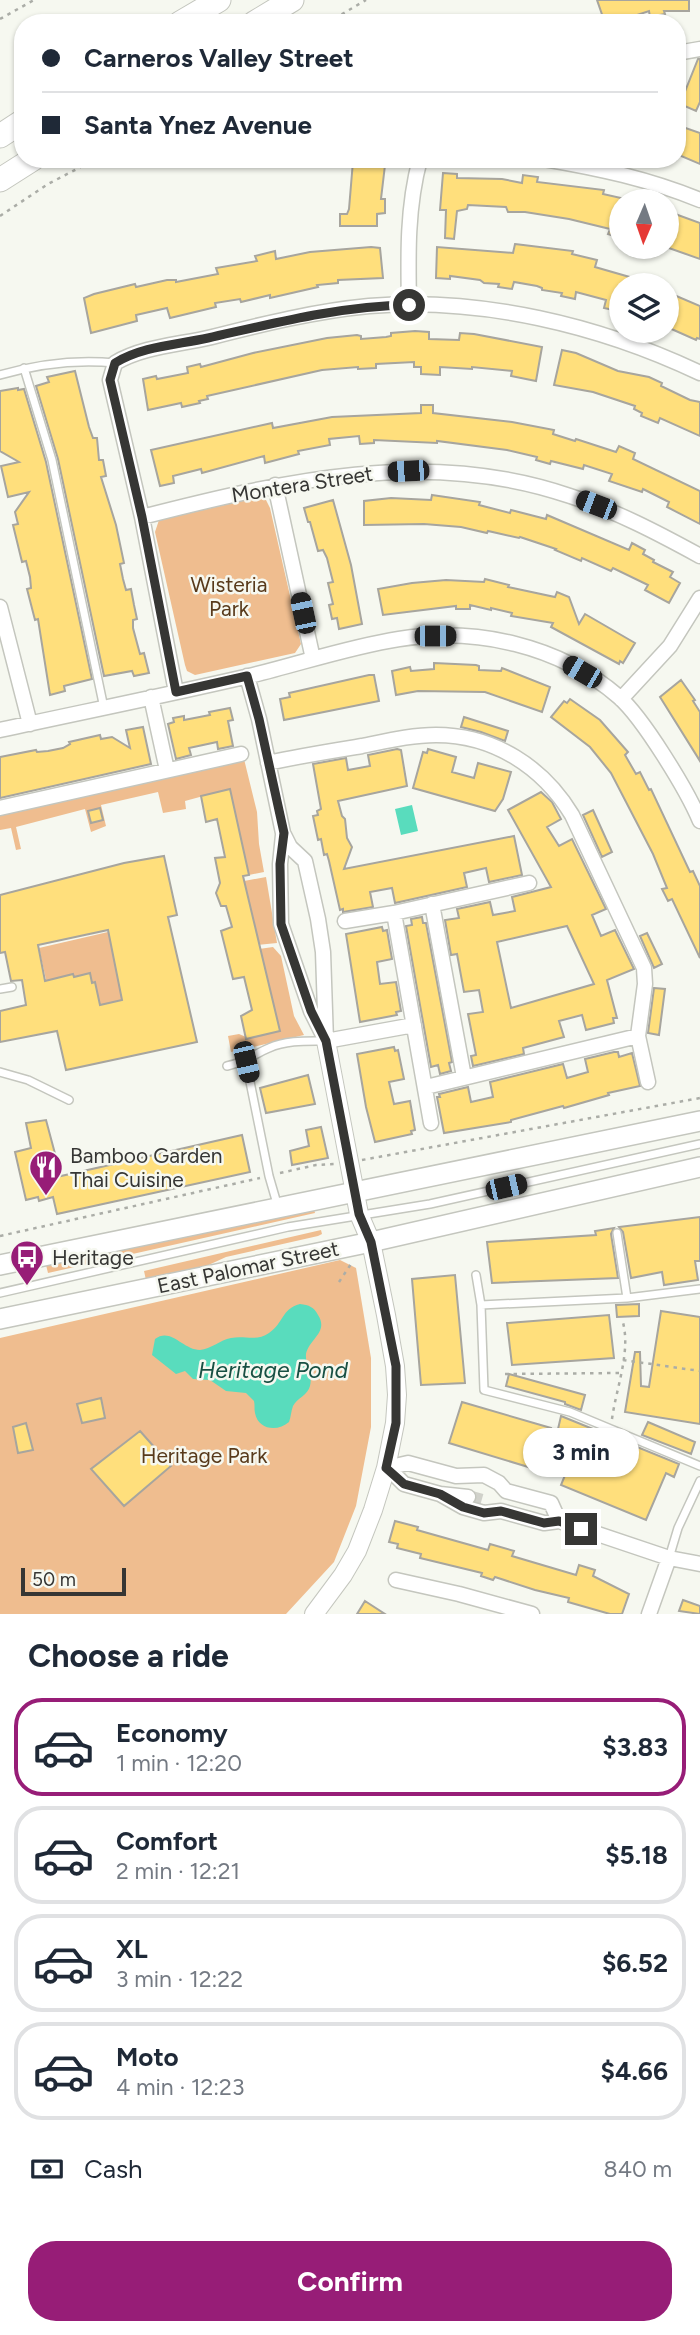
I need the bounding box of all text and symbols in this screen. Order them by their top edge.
text: Carneros Valley Street [84,42,354,74]
text: Santa Ynez Avenue [84,109,312,141]
north arrow [609,189,679,259]
map controls [609,189,679,343]
button: layers [609,273,679,343]
route start [393,289,425,321]
car [387,459,430,483]
street label: Montera Street [230,460,375,508]
car [573,488,620,522]
park label: Wisteria Park [191,572,267,621]
car [289,590,318,636]
car [415,626,457,647]
car [559,652,606,692]
car [232,1039,261,1085]
place label: Bamboo Garden Thai Cuisine [70,1143,223,1192]
restaurant icon: Bamboo Garden Thai Cuisine [27,1148,65,1197]
car [484,1172,529,1202]
street label: East Palomar Street [155,1236,341,1298]
bus stop icon: Heritage [8,1238,46,1287]
place label: Heritage [52,1245,134,1270]
water label: Heritage Pond [198,1356,348,1384]
callout: 3 min [523,1428,639,1476]
text: 3 min [552,1438,610,1466]
park label: Heritage Park [141,1443,268,1468]
route end [565,1513,597,1545]
scale bar [21,1565,126,1597]
text: 50 m [32,1568,76,1591]
text: Choose a ride [28,1637,229,1675]
icon: car [32,1716,95,1779]
text: Economy [116,1717,228,1749]
text: $3.83 [602,1731,668,1763]
text: 1 min · 12:20 [116,1749,242,1777]
icon: car [32,1824,95,1887]
text: Comfort [116,1825,218,1857]
text: $5.18 [605,1839,668,1871]
text: 2 min · 12:21 [116,1857,240,1885]
icon: car [32,1932,95,1995]
text: XL [116,1933,148,1965]
text: $6.52 [602,1947,668,1979]
text: 3 min · 12:22 [116,1965,243,1993]
icon: car [32,2040,95,2103]
text: Moto [116,2041,179,2073]
text: $4.66 [601,2055,668,2087]
text: 4 min · 12:23 [116,2073,244,2101]
icon: cash [28,2150,66,2188]
text: Cash [84,2153,143,2185]
text: 840 m [604,2155,672,2183]
button: Confirm [28,2241,672,2321]

